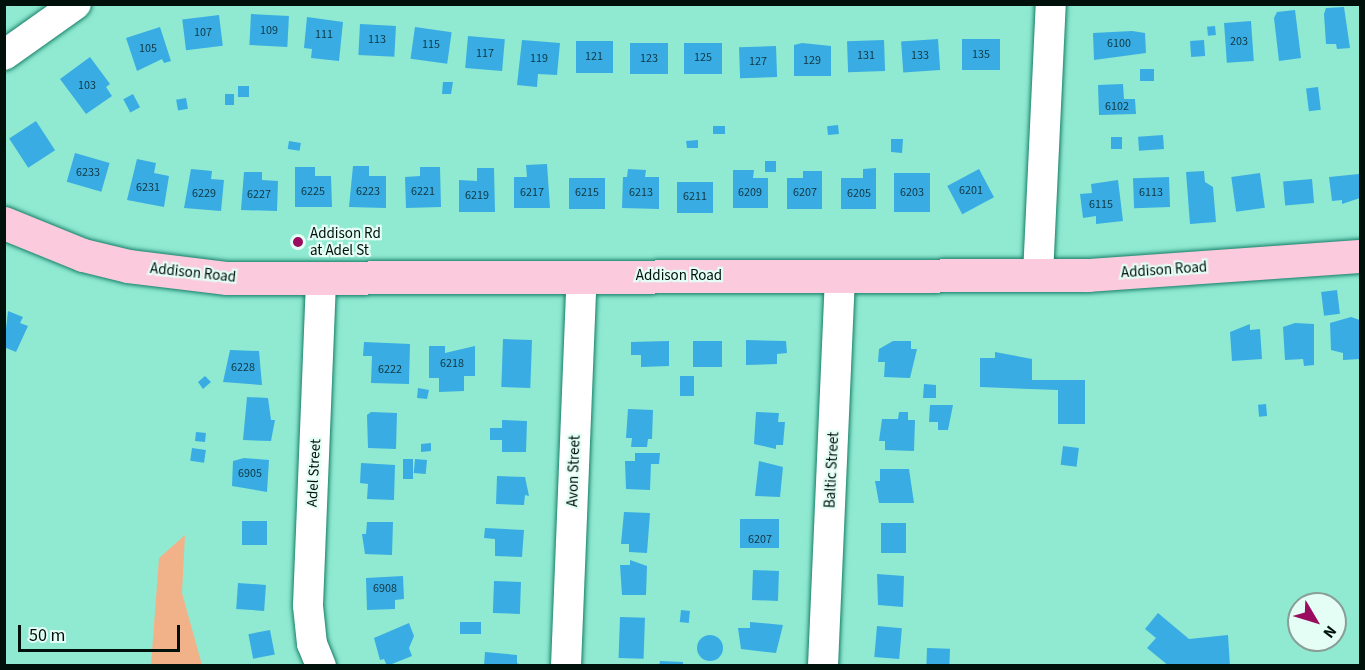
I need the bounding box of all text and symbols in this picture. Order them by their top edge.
house number: 109 [260,24,278,38]
house number: 107 [194,26,212,40]
house number: 111 [315,28,333,42]
house number: 113 [368,33,386,47]
house number: 203 [1230,35,1248,49]
house number: 6100 [1107,37,1131,51]
house number: 115 [422,38,440,52]
house number: 105 [139,42,157,56]
house number: 117 [476,47,494,61]
house number: 135 [972,48,990,62]
house number: 131 [857,49,875,63]
house number: 133 [911,49,929,63]
house number: 121 [585,50,603,64]
house number: 125 [694,51,712,65]
house number: 119 [530,52,548,66]
house number: 123 [640,52,658,66]
house number: 129 [803,54,821,68]
house number: 127 [749,55,767,69]
house number: 103 [78,79,96,93]
house number: 6102 [1105,100,1129,114]
house number: 6233 [76,166,100,180]
house number: 6231 [136,181,160,195]
house number: 6201 [959,184,983,198]
house number: 6225 [301,185,325,199]
house number: 6223 [356,185,380,199]
house number: 6221 [411,185,435,199]
house number: 6217 [520,186,544,200]
house number: 6215 [575,186,599,200]
house number: 6213 [629,186,653,200]
house number: 6209 [738,186,762,200]
house number: 6207 [793,186,817,200]
house number: 6203 [900,186,924,200]
house number: 6113 [1139,186,1163,200]
house number: 6229 [192,187,216,201]
house number: 6205 [847,187,871,201]
house number: 6227 [247,188,271,202]
house number: 6219 [465,189,489,203]
house number: 6211 [683,190,707,204]
house number: 6115 [1089,198,1113,212]
place label: Addison Rd at Adel St [310,224,381,259]
marker: Addison Rd at Adel St [291,235,305,249]
street label: Addison Road [1120,258,1208,282]
street label: Addison Road [149,260,237,286]
street label: Addison Road [636,267,722,285]
house number: 6218 [440,357,464,371]
house number: 6228 [231,361,255,375]
house number: 6222 [378,363,402,377]
street label: Baltic Street [821,431,843,509]
street label: Avon Street [564,435,584,507]
street label: Adel Street [303,438,325,508]
house number: 6905 [238,467,262,481]
house number: 6207 [748,533,772,547]
house number: 6908 [373,582,397,596]
north arrow [1287,592,1347,652]
scale bar [21,613,183,651]
text: N [1318,621,1342,643]
text: 50 m [29,623,65,648]

